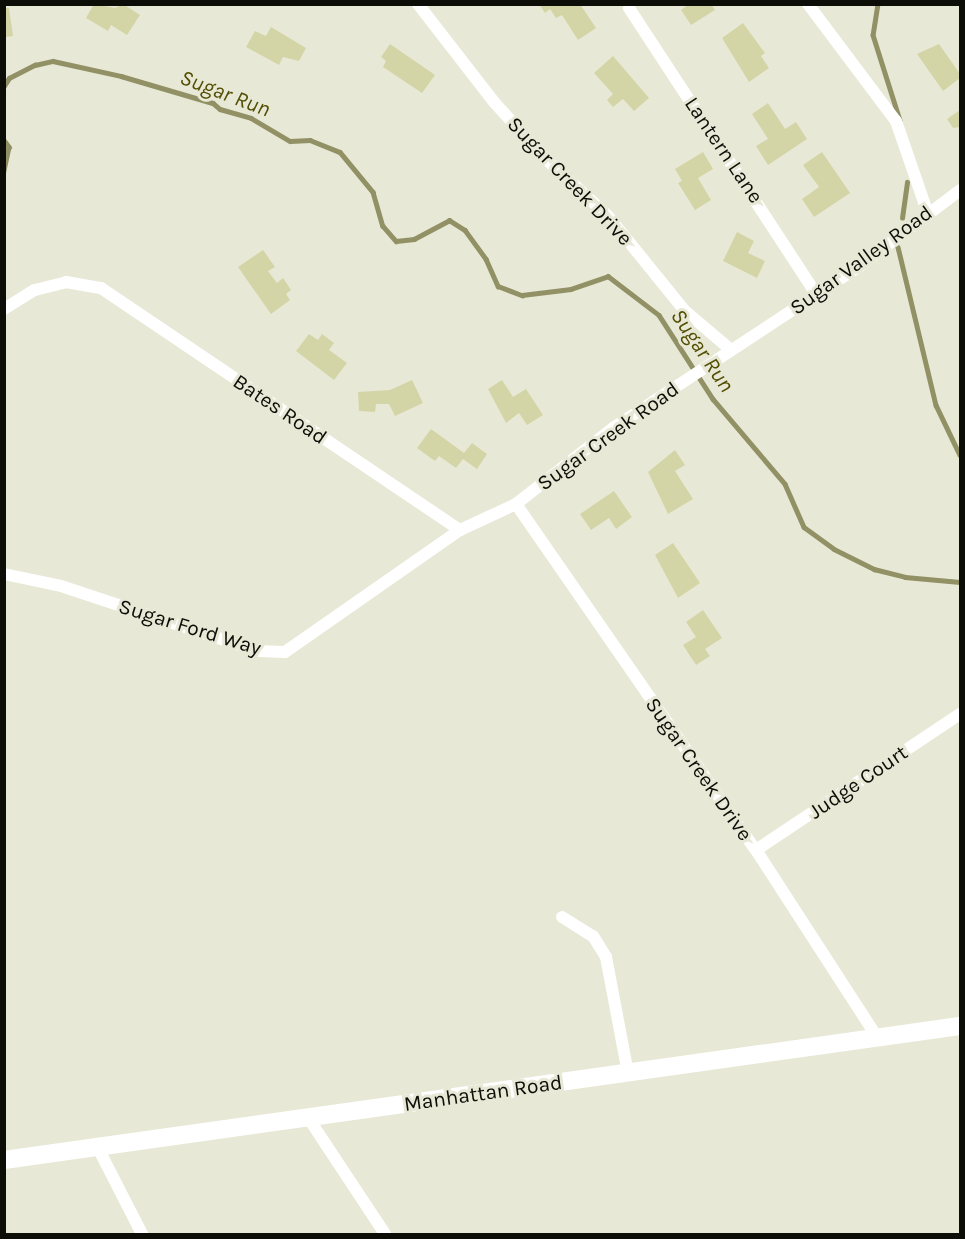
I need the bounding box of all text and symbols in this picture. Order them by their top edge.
water label: Sugar Run [176,65,274,123]
street label: Lantern Lane [679,92,769,208]
street label: Sugar Creek Drive [502,111,638,251]
street label: Sugar Valley Road [785,200,937,320]
water label: Sugar Run [665,304,739,398]
street label: Bates Road [228,368,332,450]
street label: Sugar Creek Road [532,376,684,496]
street label: Sugar Ford Way [116,593,264,661]
street label: Sugar Creek Drive [640,692,758,846]
street label: Judge Court [804,740,912,824]
street label: Manhattan Road [402,1069,564,1117]

